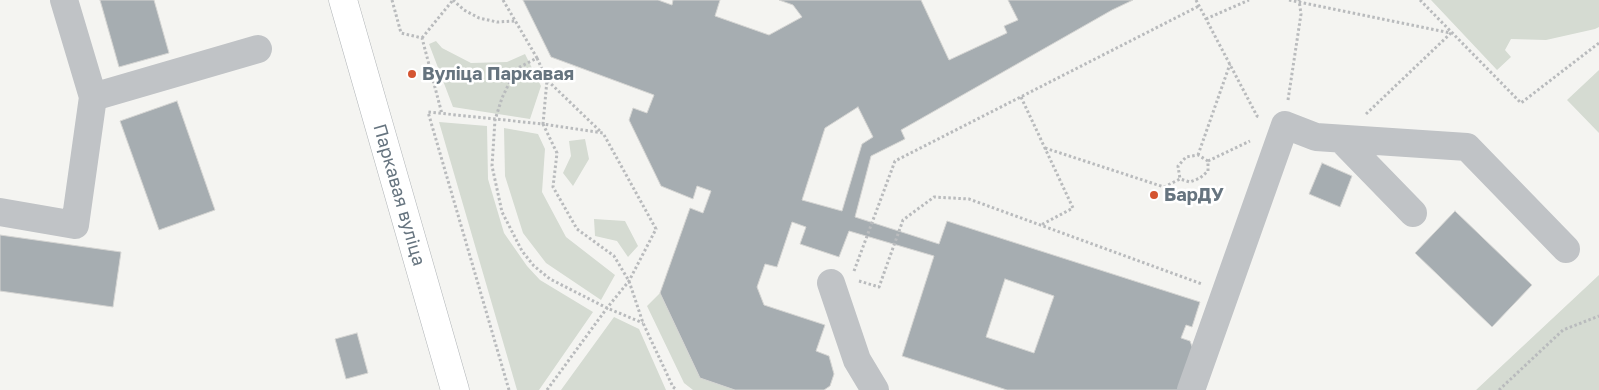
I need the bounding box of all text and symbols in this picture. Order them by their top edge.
place label: Вуліца Паркавая [422,63,574,85]
marker: Вуліца Паркавая [406,68,418,80]
street label: Паркавая вуліца [368,122,430,268]
place label: БарДУ [1164,184,1224,206]
marker: БарДУ [1148,189,1160,201]

